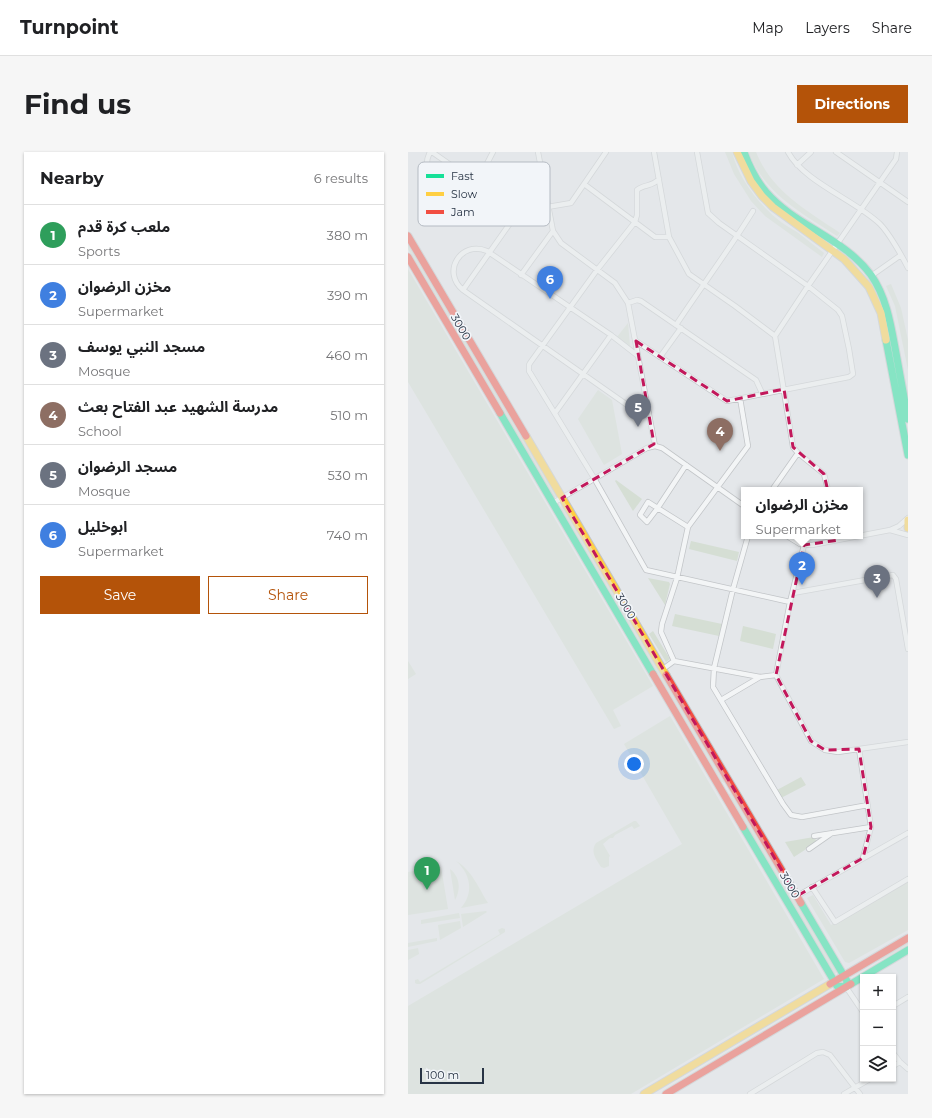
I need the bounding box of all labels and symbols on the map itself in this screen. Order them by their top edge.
legend [418,162,550,226]
text: Fast [451,169,475,183]
text: Slow [451,187,477,201]
text: Jam [450,205,475,219]
pin: 6 [537,266,563,299]
street label: 3000 [448,311,474,343]
pin: 5 [625,394,651,427]
pin: 4 [707,418,733,451]
pin: 2 [789,552,815,585]
pin: 3 [864,565,890,598]
street label: 3000 [613,590,639,622]
your location [624,754,644,774]
pin: 1 [414,857,440,890]
street label: 3000 [777,869,803,901]
scale bar [420,1066,484,1085]

